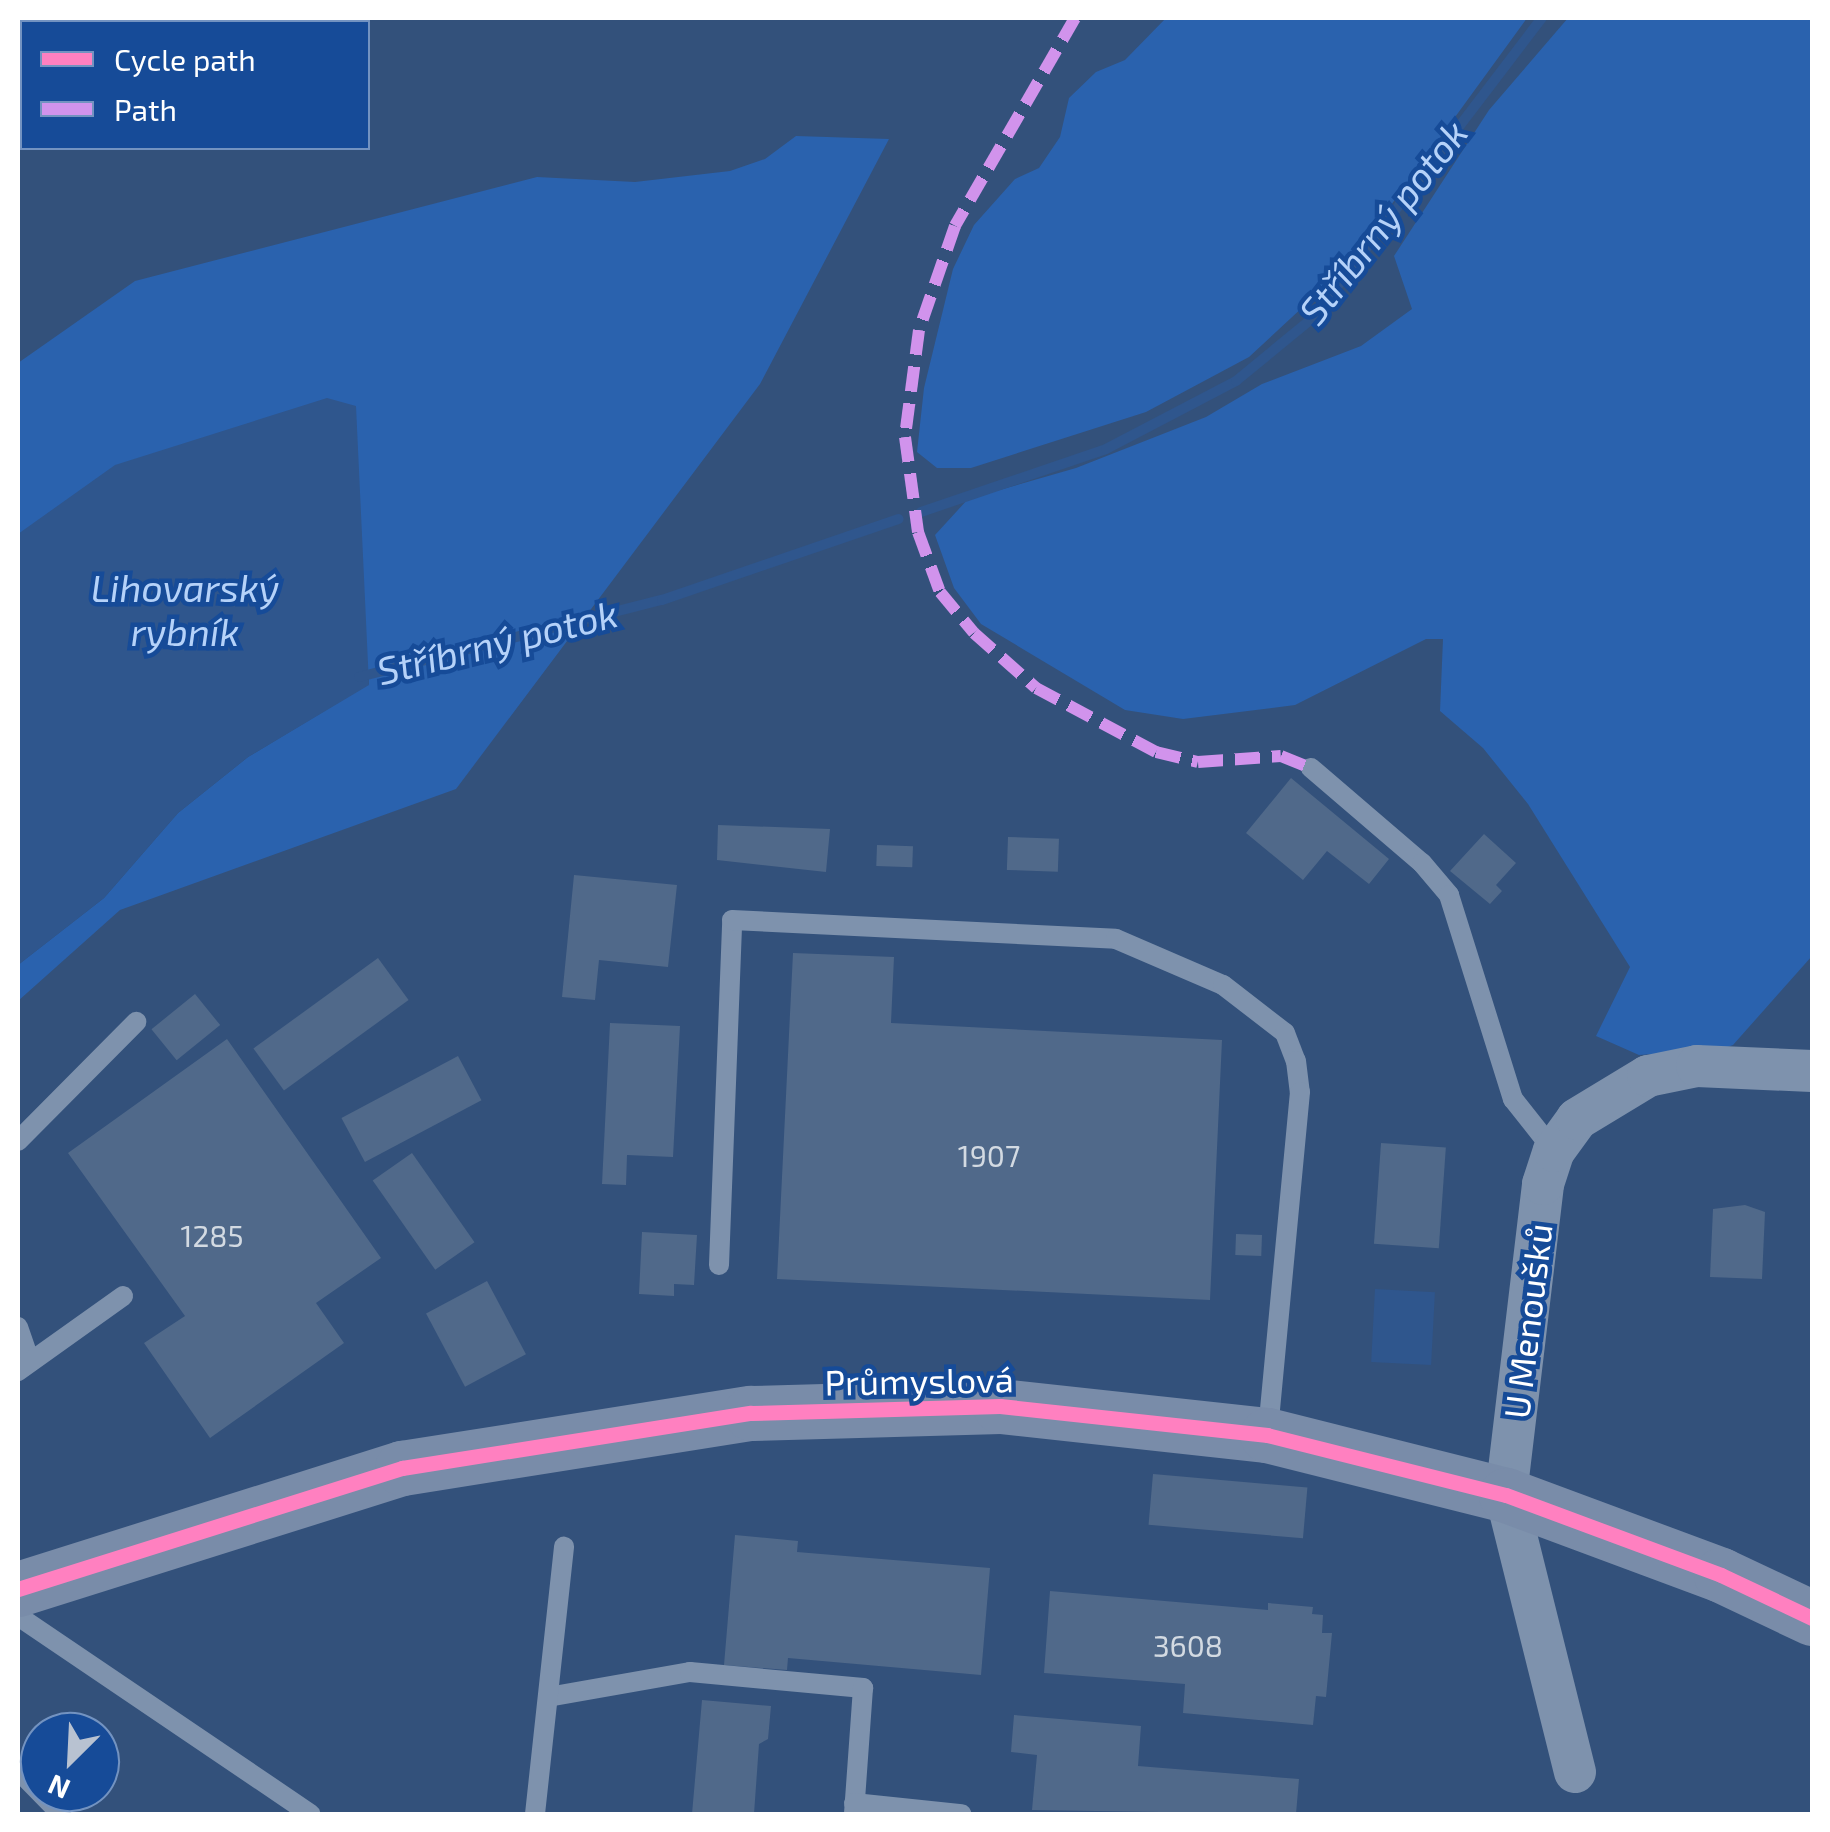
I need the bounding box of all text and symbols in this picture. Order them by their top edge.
legend [20,20,370,150]
text: Cycle path [114,41,256,77]
text: Path [114,91,177,127]
water label: Stříbrný potok [1289,111,1477,333]
water label: Lihovarský rybník [91,565,279,654]
water label: Stříbrný potok [372,590,622,694]
house number: 1907 [958,1137,1020,1173]
house number: 1285 [180,1217,244,1253]
street label: U Menoušků [1494,1221,1560,1421]
street label: Průmyslová [824,1357,1014,1403]
house number: 3608 [1153,1627,1223,1663]
north arrow [20,1712,120,1812]
text: N [42,1768,75,1807]

